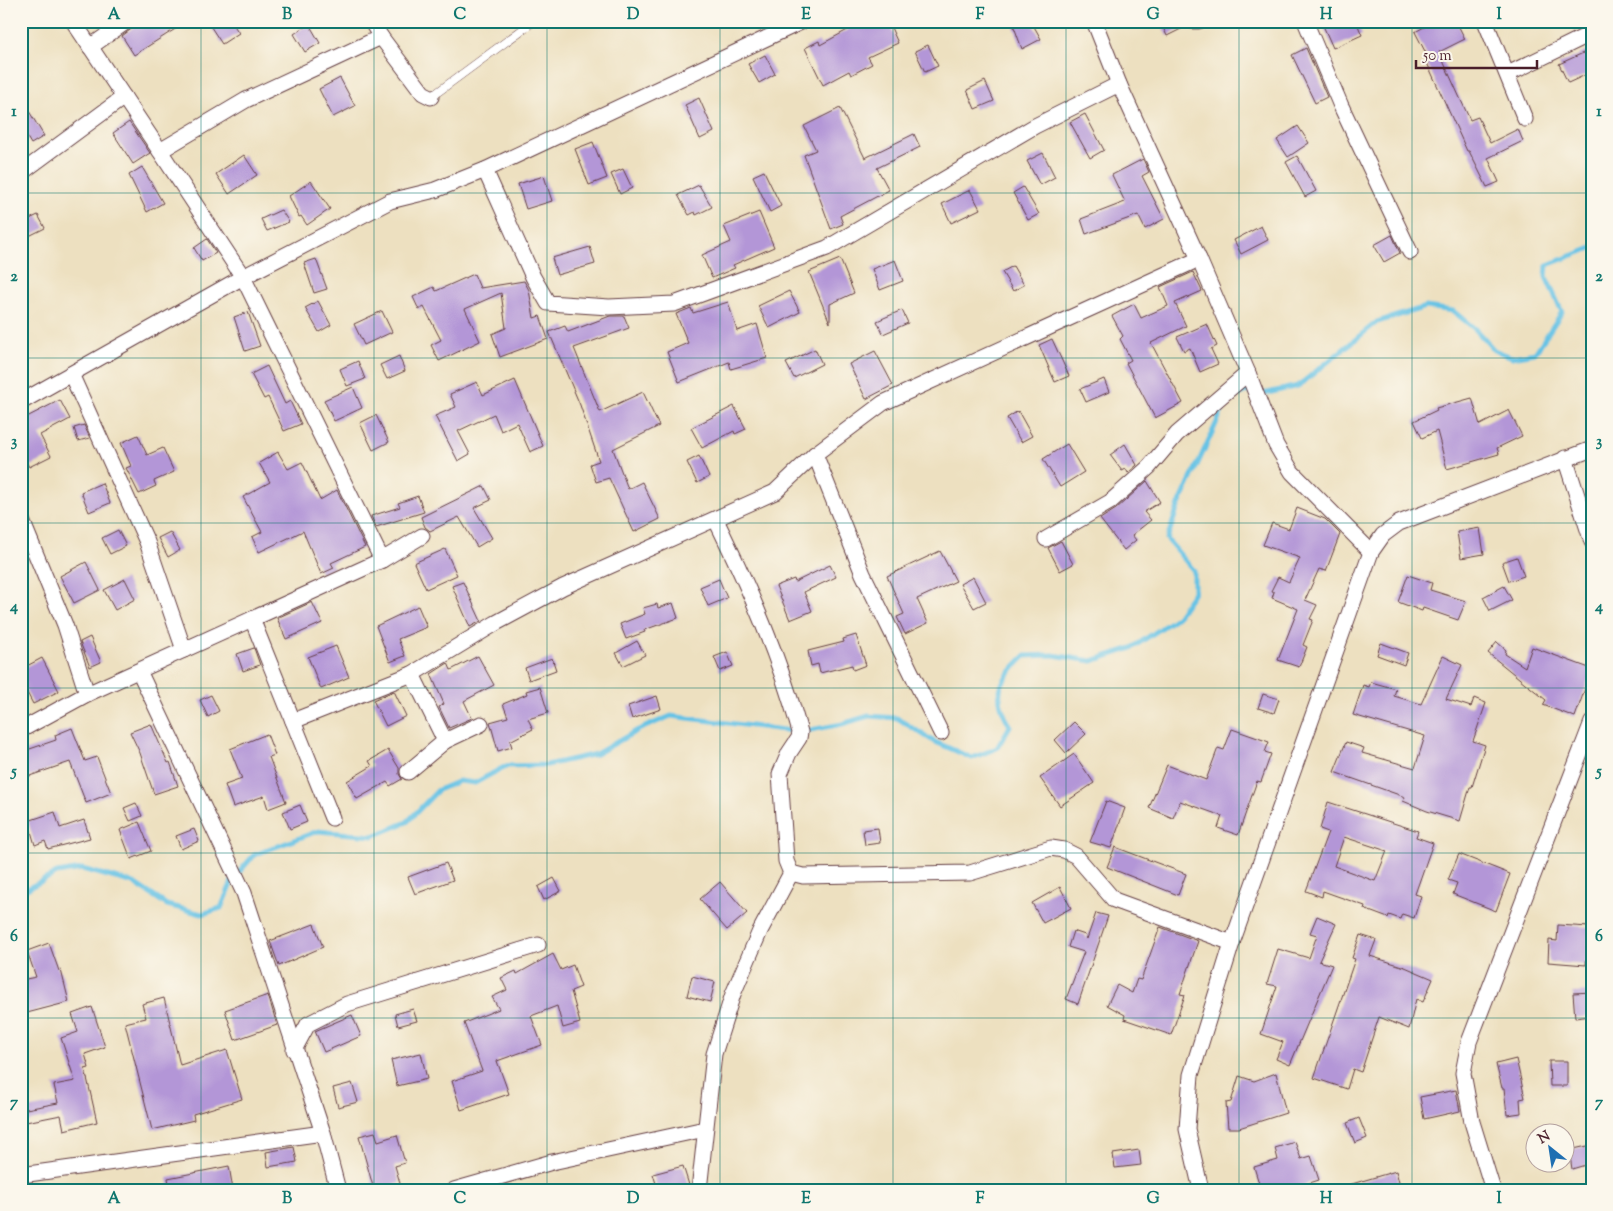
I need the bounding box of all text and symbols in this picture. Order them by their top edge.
text: A [108,4,121,27]
text: B [282,4,292,27]
text: C [454,4,467,27]
text: D [627,4,640,27]
text: E [801,4,811,27]
text: F [976,4,985,27]
text: G [1146,4,1160,27]
text: H [1320,4,1333,27]
text: I [1496,4,1502,27]
scale bar [1416,38,1537,70]
text: 50 m [1422,46,1452,67]
text: 1 [11,101,17,124]
text: 1 [1596,101,1602,124]
text: 2 [10,266,18,289]
text: 2 [1595,266,1603,289]
text: 3 [11,431,18,454]
text: 3 [1596,431,1603,454]
text: 4 [9,596,18,619]
text: 4 [1594,596,1603,619]
text: 5 [9,761,17,784]
text: 5 [1594,761,1602,784]
text: 6 [10,926,18,949]
text: 6 [1595,926,1603,949]
text: 7 [10,1092,19,1115]
text: 7 [1595,1092,1604,1115]
north arrow [1526,1124,1576,1174]
text: N [1535,1127,1554,1150]
text: A [108,1188,121,1211]
text: B [282,1188,292,1211]
text: C [454,1188,467,1211]
text: D [627,1188,640,1211]
text: E [801,1188,811,1211]
text: F [976,1188,985,1211]
text: G [1146,1188,1160,1211]
text: H [1320,1188,1333,1211]
text: I [1496,1188,1502,1211]

